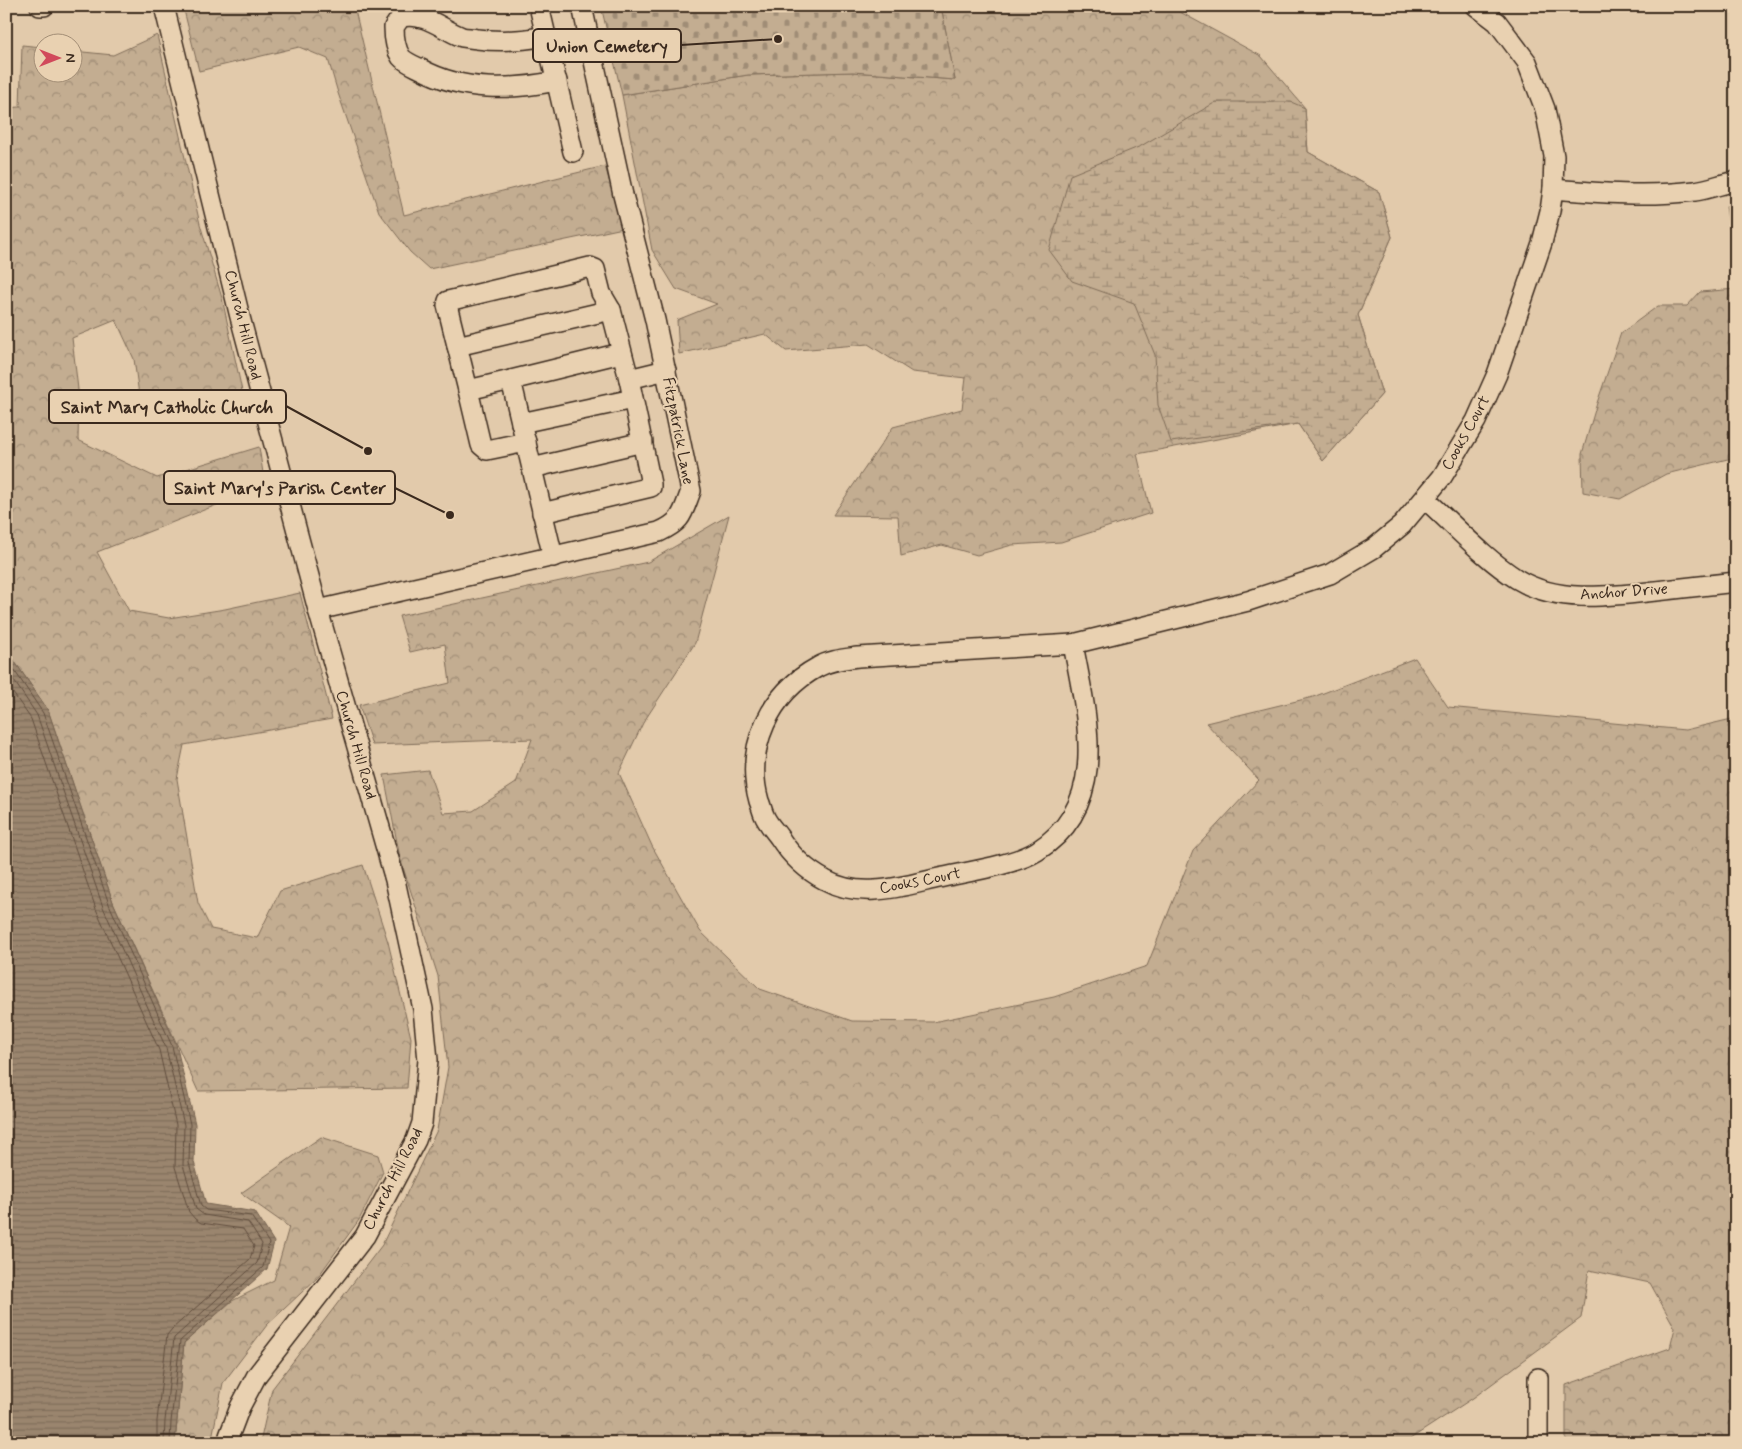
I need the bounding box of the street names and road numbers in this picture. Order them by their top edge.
street label: Church Hill Road [219,268,267,382]
street label: Fitzpatrick Lane [657,375,699,487]
street label: Cooks Court [1437,391,1495,474]
street label: Anchor Drive [1579,578,1669,606]
street label: Church Hill Road [330,688,382,802]
street label: Cooks Court [878,863,963,899]
street label: Church Hill Road [358,1124,428,1234]

